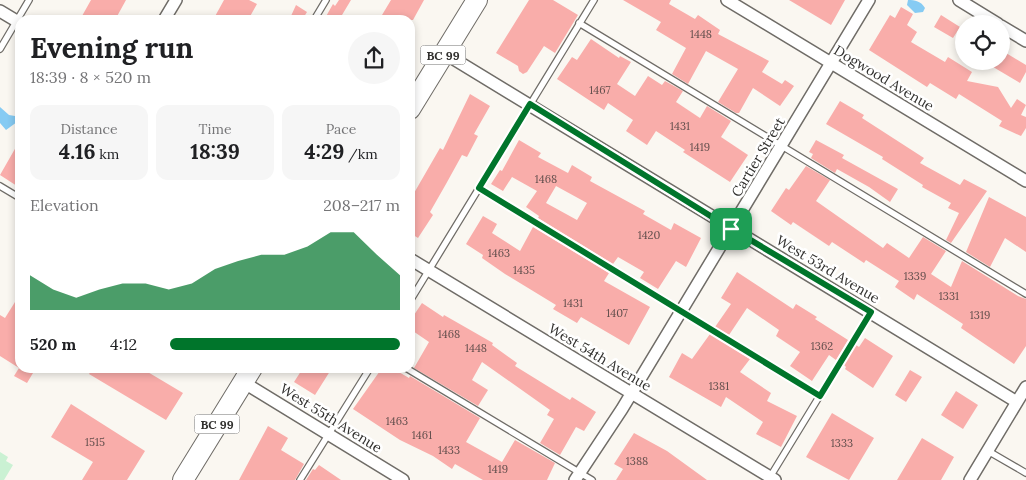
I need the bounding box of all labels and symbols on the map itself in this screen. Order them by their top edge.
house number: 1448 [690,27,712,41]
street label: Dogwood Avenue [831,41,938,115]
road number: BC 99 [420,46,466,64]
house number: 1467 [589,83,611,97]
street label: Cartier Street [727,113,789,200]
house number: 1431 [670,119,690,133]
house number: 1419 [690,140,710,154]
house number: 1468 [535,172,557,186]
pin [710,208,752,250]
house number: 1420 [638,228,661,242]
street label: West 53rd Avenue [773,231,883,307]
house number: 1463 [488,246,510,260]
house number: 1435 [513,263,535,277]
house number: 1339 [904,269,926,283]
house number: 1331 [939,289,959,303]
house number: 1431 [563,296,583,310]
house number: 1407 [606,306,628,320]
house number: 1319 [970,308,990,322]
street label: West 54th Avenue [545,319,655,395]
house number: 1468 [438,327,460,341]
house number: 1362 [811,339,833,353]
house number: 1448 [465,341,487,355]
street label: West 55th Avenue [277,379,386,457]
house number: 1381 [709,379,729,393]
road number: BC 99 [194,414,240,434]
house number: 1463 [386,414,408,428]
house number: 1461 [412,428,432,442]
house number: 1515 [85,435,105,449]
house number: 1333 [831,436,853,450]
house number: 1433 [438,443,460,457]
house number: 1388 [626,454,648,468]
house number: 1419 [488,462,508,476]

